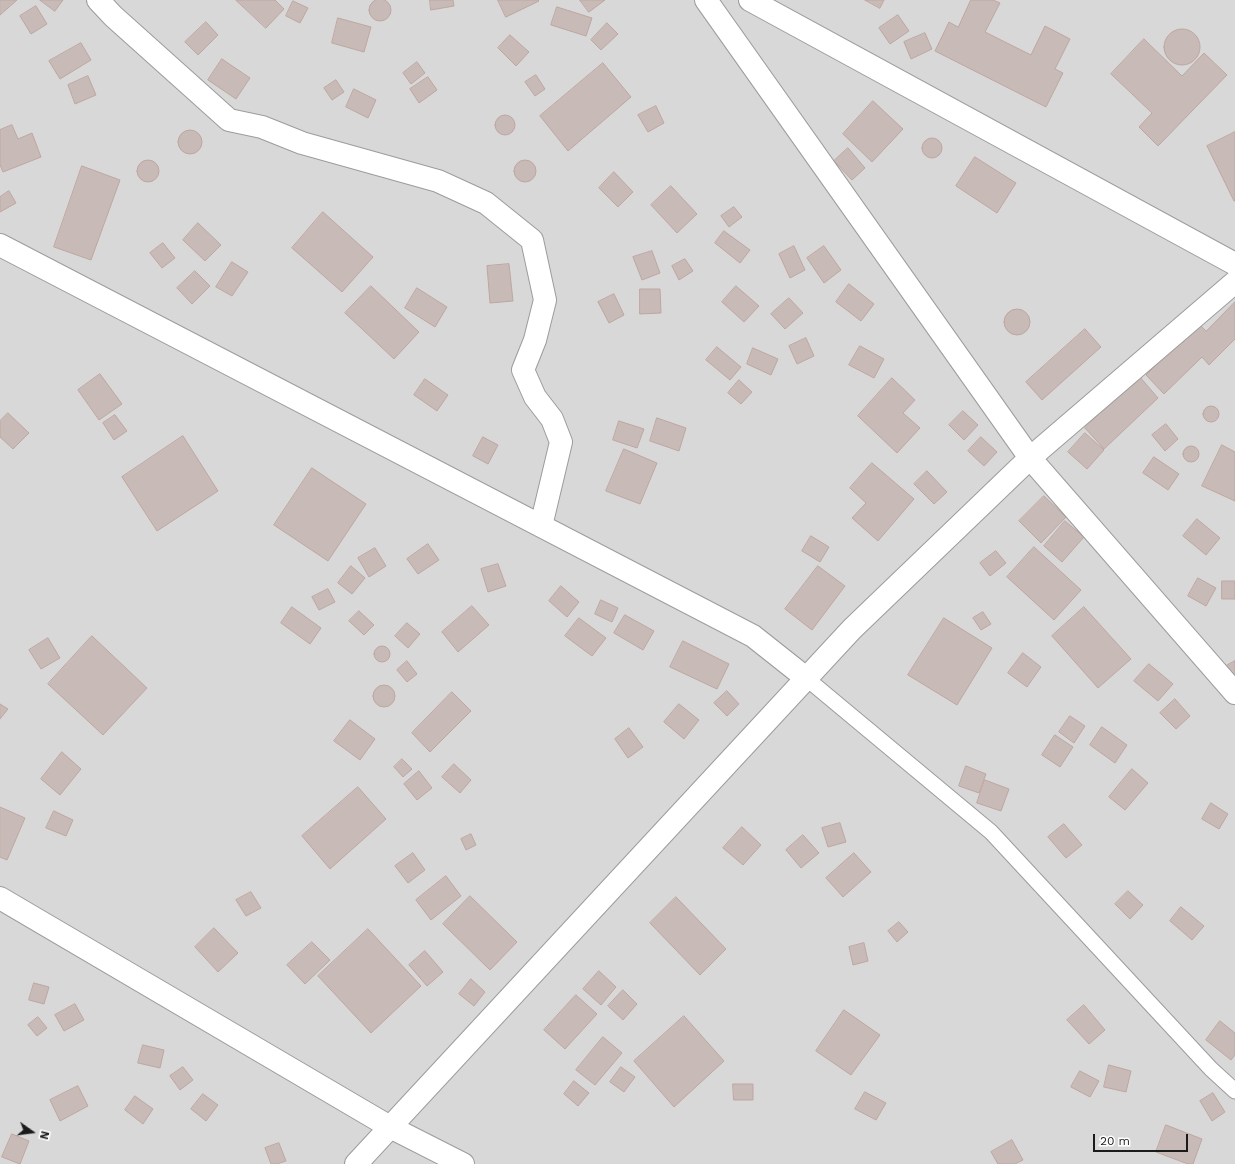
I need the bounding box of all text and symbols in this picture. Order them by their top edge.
north arrow [12,1112,52,1152]
scale bar [1095,1126,1190,1152]
text: N [37,1129,51,1141]
text: 20 m [1100,1134,1130,1148]

